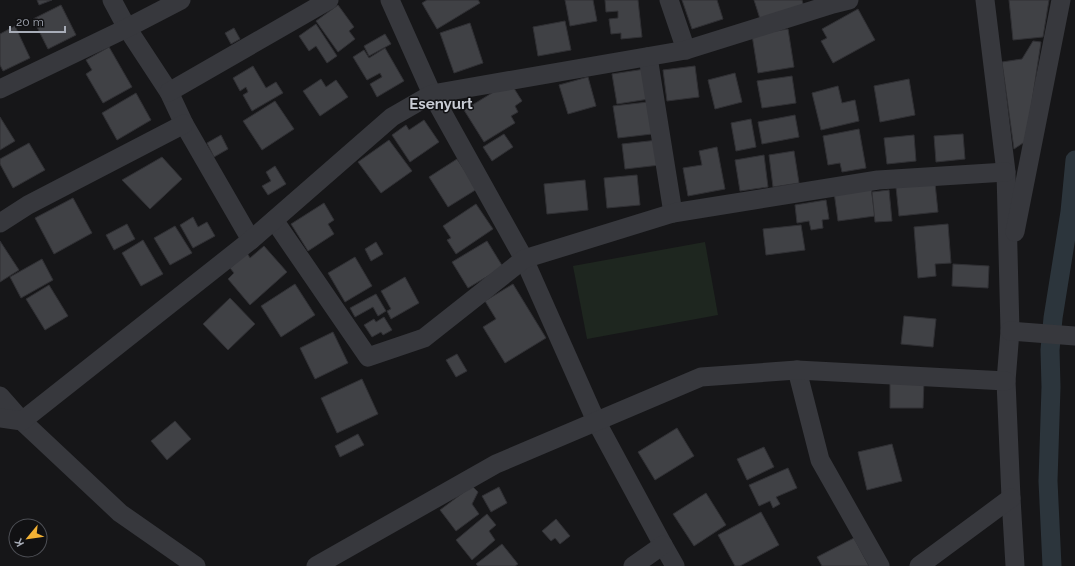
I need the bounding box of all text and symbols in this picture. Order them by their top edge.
scale bar [10,8,65,34]
text: 20 m [16,15,44,29]
district label: Esenyurt [409,95,473,113]
north arrow [8,518,48,558]
text: K [12,536,27,549]

